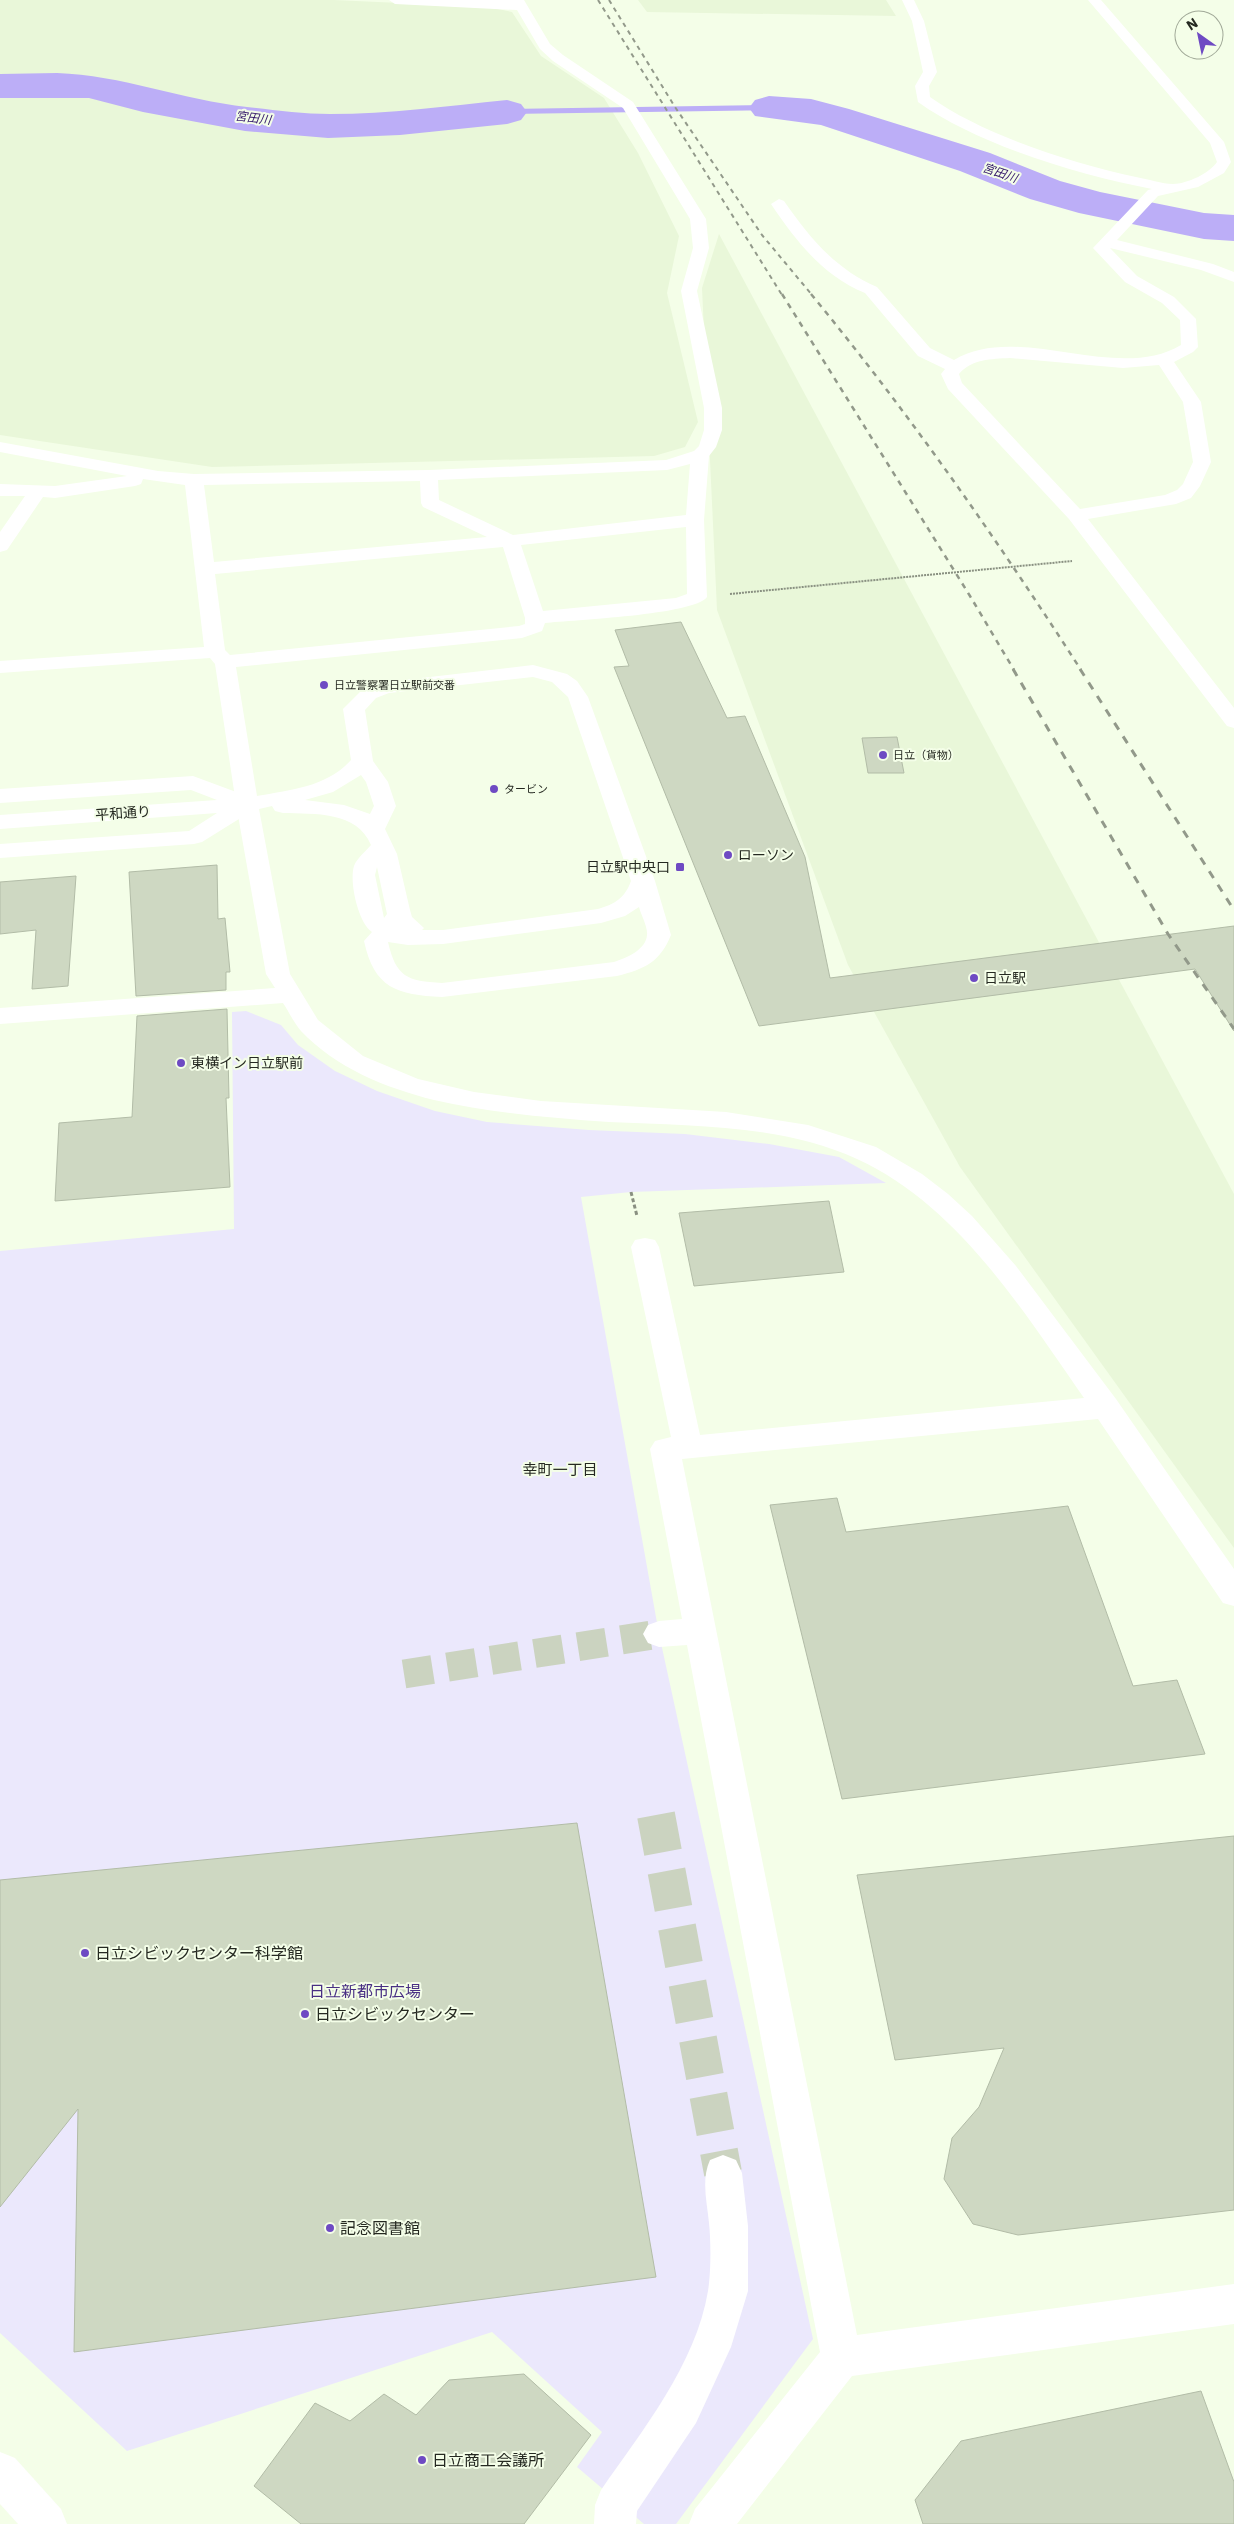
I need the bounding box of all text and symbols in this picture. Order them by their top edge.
north arrow [1174,10,1224,60]
text: N [1183,14,1201,34]
water label: 宮田川 [234,108,274,127]
water label: 宮田川 [981,160,1022,186]
place label: 日立警察署日立駅前交番 [334,678,455,692]
marker: 日立警察署日立駅前交番 [318,679,330,691]
place label: 日立（貨物） [893,748,959,762]
marker: 日立（貨物） [877,749,889,761]
place label: タービン [504,782,548,796]
marker: タービン [488,783,500,795]
street label: 平和通り [94,802,152,824]
place label: ローソン [738,846,794,864]
marker: ローソン [722,849,734,861]
place label: 日立駅中央口 [586,858,670,876]
marker: 日立駅中央口 [674,861,686,873]
place label: 日立駅 [984,969,1026,987]
marker: 日立駅 [968,972,980,984]
place label: 東横イン日立駅前 [191,1054,303,1072]
marker: 東横イン日立駅前 [175,1057,187,1069]
district label: 幸町一丁目 [522,1460,598,1479]
place label: 日立シビックセンター科学館 [95,1943,303,1963]
marker: 日立シビックセンター科学館 [79,1947,91,1959]
park label: 日立新都市広場 [309,1981,421,2001]
place label: 日立シビックセンター [315,2004,475,2024]
marker: 日立シビックセンター [299,2008,311,2020]
place label: 記念図書館 [340,2218,420,2238]
marker: 記念図書館 [324,2222,336,2234]
place label: 日立商工会議所 [432,2450,544,2470]
marker: 日立商工会議所 [416,2454,428,2466]

